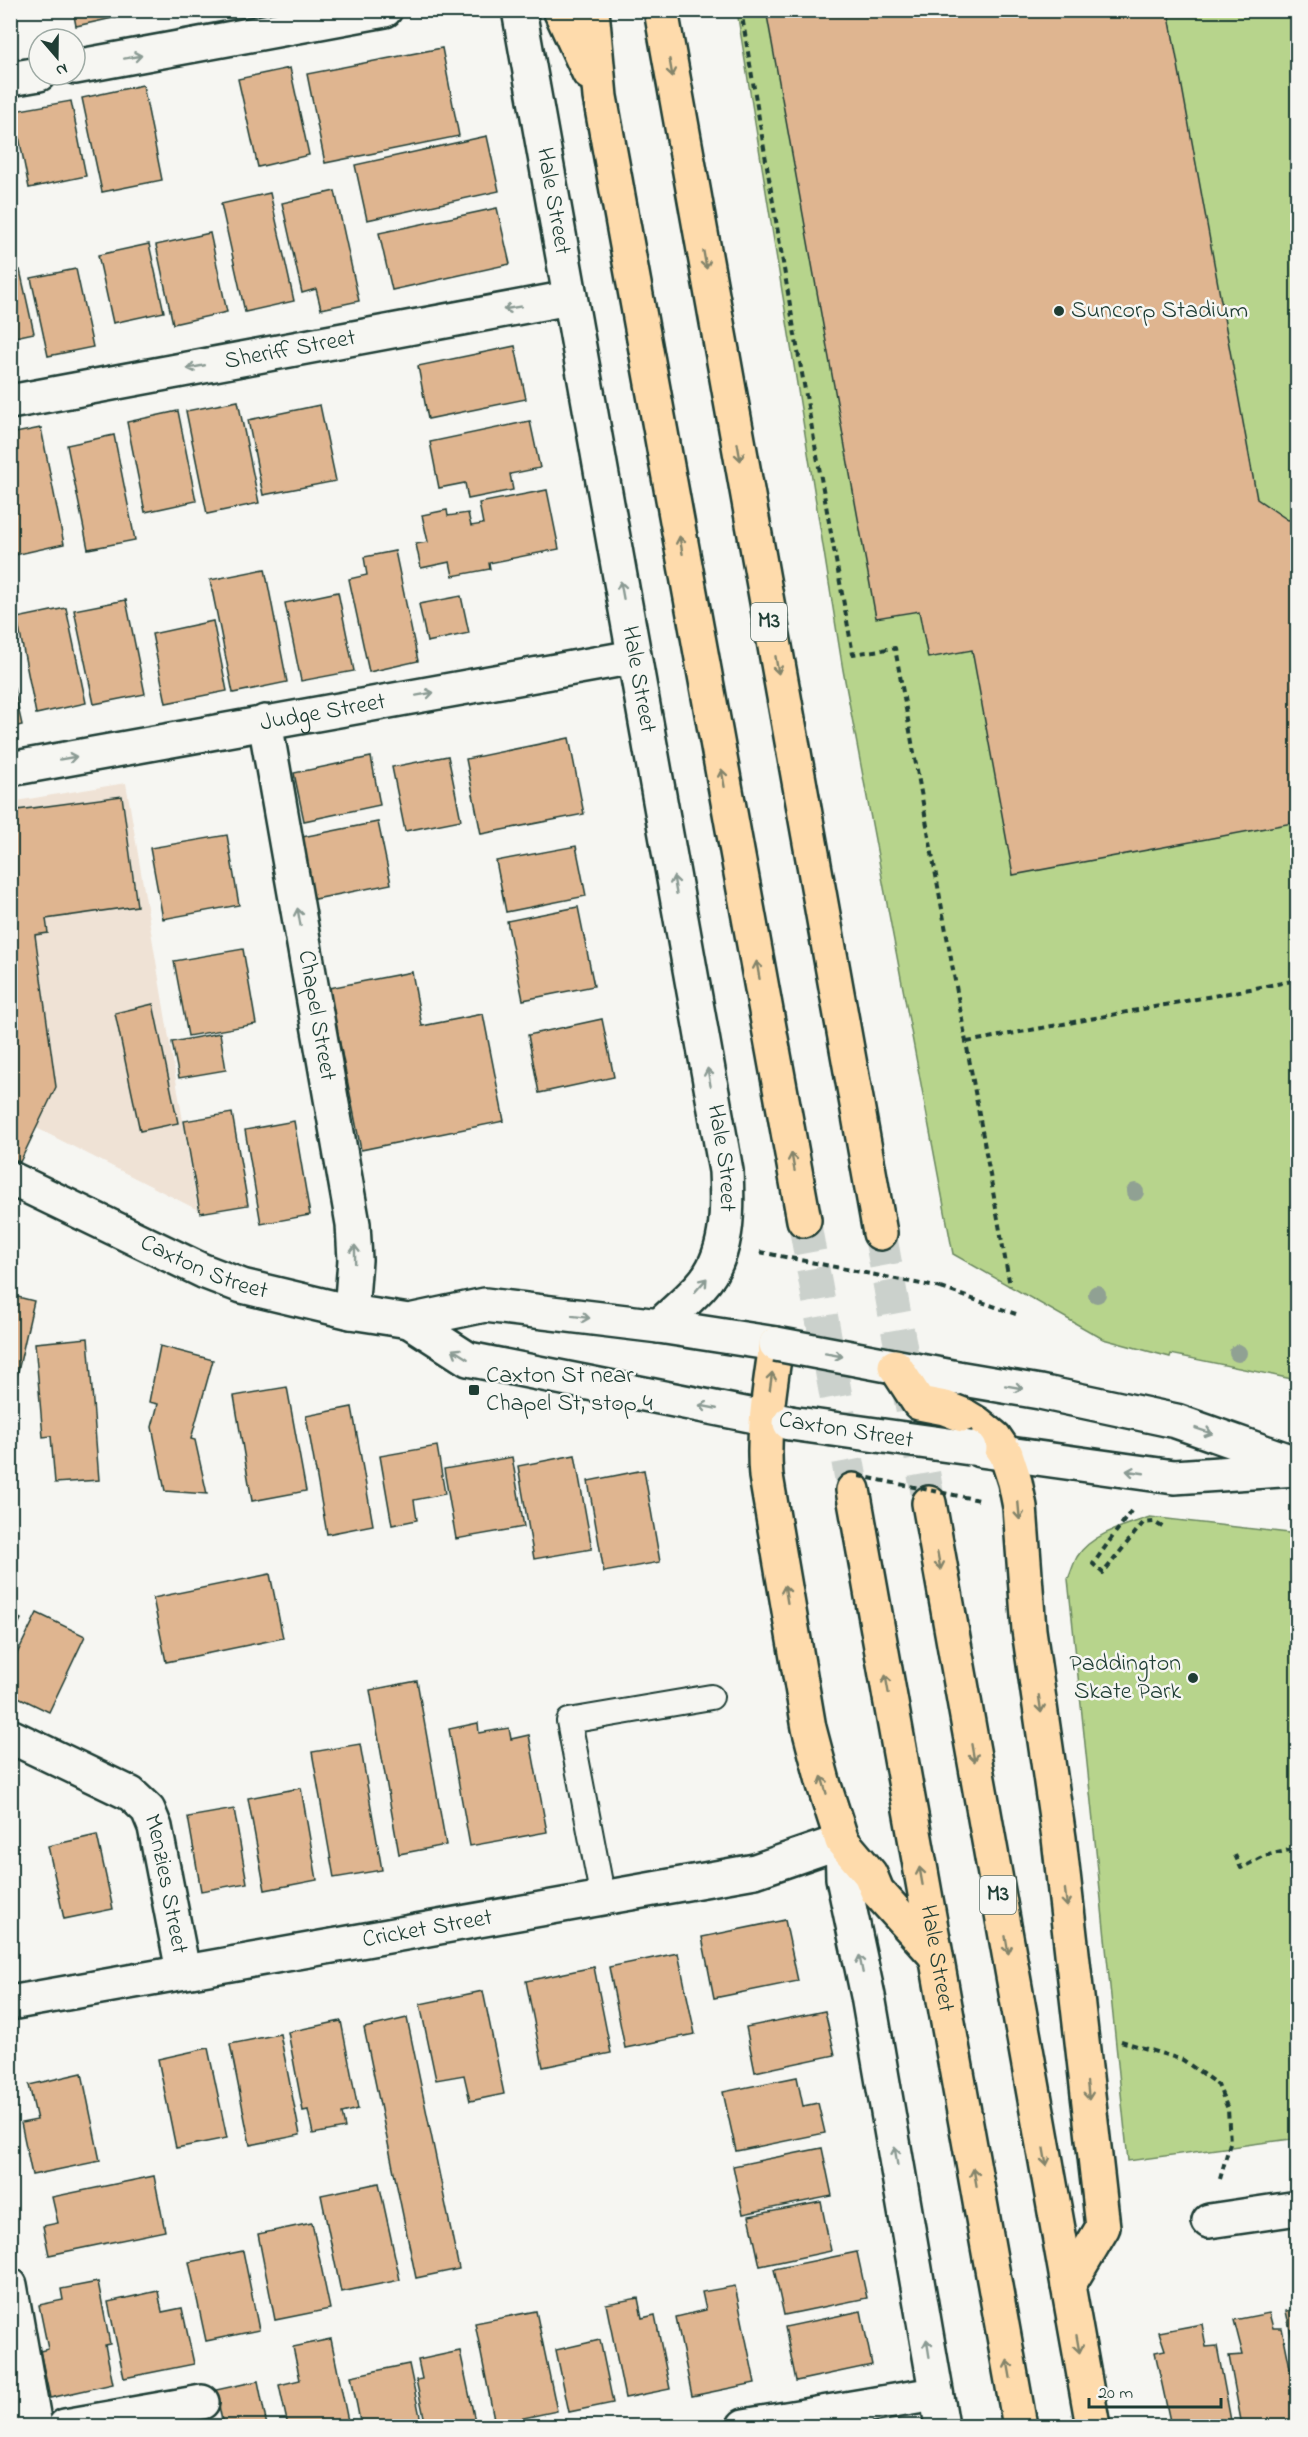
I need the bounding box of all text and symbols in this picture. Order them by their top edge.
north arrow [27,27,87,87]
one-way arrow [122,51,142,62]
text: N [52,56,71,82]
one-way arrow [666,58,677,77]
street label: Hale Street [526,145,580,257]
one-way arrow [700,250,711,269]
place label: Suncorp Stadium [1071,294,1248,329]
one-way arrow [502,303,522,314]
marker: Suncorp Stadium [1052,304,1066,318]
street label: Sheriff Street [222,320,359,379]
one-way arrow [187,362,206,373]
one-way arrow [734,442,745,462]
one-way arrow [675,536,686,556]
one-way arrow [616,580,627,600]
road number: M3 [751,603,787,641]
street label: Hale Street [612,623,665,736]
one-way arrow [772,654,783,674]
street label: Judge Street [257,684,389,741]
one-way arrow [415,688,435,699]
one-way arrow [58,752,77,763]
one-way arrow [718,769,729,789]
one-way arrow [669,876,680,895]
one-way arrow [294,907,305,927]
street label: Chapel Street [288,947,345,1084]
one-way arrow [753,961,764,981]
one-way arrow [704,1068,715,1087]
street label: Hale Street [697,1102,744,1212]
one-way arrow [787,1153,798,1172]
street label: Caxton Street [134,1226,271,1309]
one-way arrow [349,1244,361,1264]
one-way arrow [694,1277,707,1293]
one-way arrow [570,1311,590,1322]
one-way arrow [452,1347,469,1360]
one-way arrow [823,1350,843,1361]
place label: Caxton St near Chapel St, stop 4 [486,1359,653,1422]
one-way arrow [765,1372,776,1392]
one-way arrow [1004,1382,1024,1393]
marker: Caxton St near Chapel St, stop 4 [467,1383,481,1397]
one-way arrow [699,1401,718,1412]
street label: Caxton Street [776,1403,916,1459]
one-way arrow [1194,1426,1213,1437]
one-way arrow [1125,1466,1145,1477]
one-way arrow [1014,1500,1025,1520]
one-way arrow [934,1550,945,1570]
one-way arrow [780,1585,791,1605]
place label: Paddington Skate Park [1069,1647,1181,1710]
marker: Paddington Skate Park [1186,1671,1200,1685]
one-way arrow [881,1675,892,1695]
one-way arrow [1034,1694,1045,1714]
one-way arrow [968,1742,979,1762]
one-way arrow [818,1776,829,1795]
street label: Menzies Street [134,1809,197,1957]
one-way arrow [915,1867,926,1887]
road number: M3 [980,1876,1016,1914]
one-way arrow [1061,1887,1072,1907]
street label: Cricket Street [360,1900,495,1958]
street label: Hale Street [910,1902,963,2015]
one-way arrow [1002,1934,1013,1954]
one-way arrow [855,1955,867,1974]
one-way arrow [1083,2081,1094,2101]
one-way arrow [890,2146,901,2166]
one-way arrow [1040,2147,1051,2167]
one-way arrow [969,2168,980,2187]
one-way arrow [1073,2333,1084,2353]
one-way arrow [922,2339,933,2359]
one-way arrow [1003,2360,1014,2379]
scale bar [1089,2371,1221,2409]
text: 20 m [1098,2381,1133,2407]

